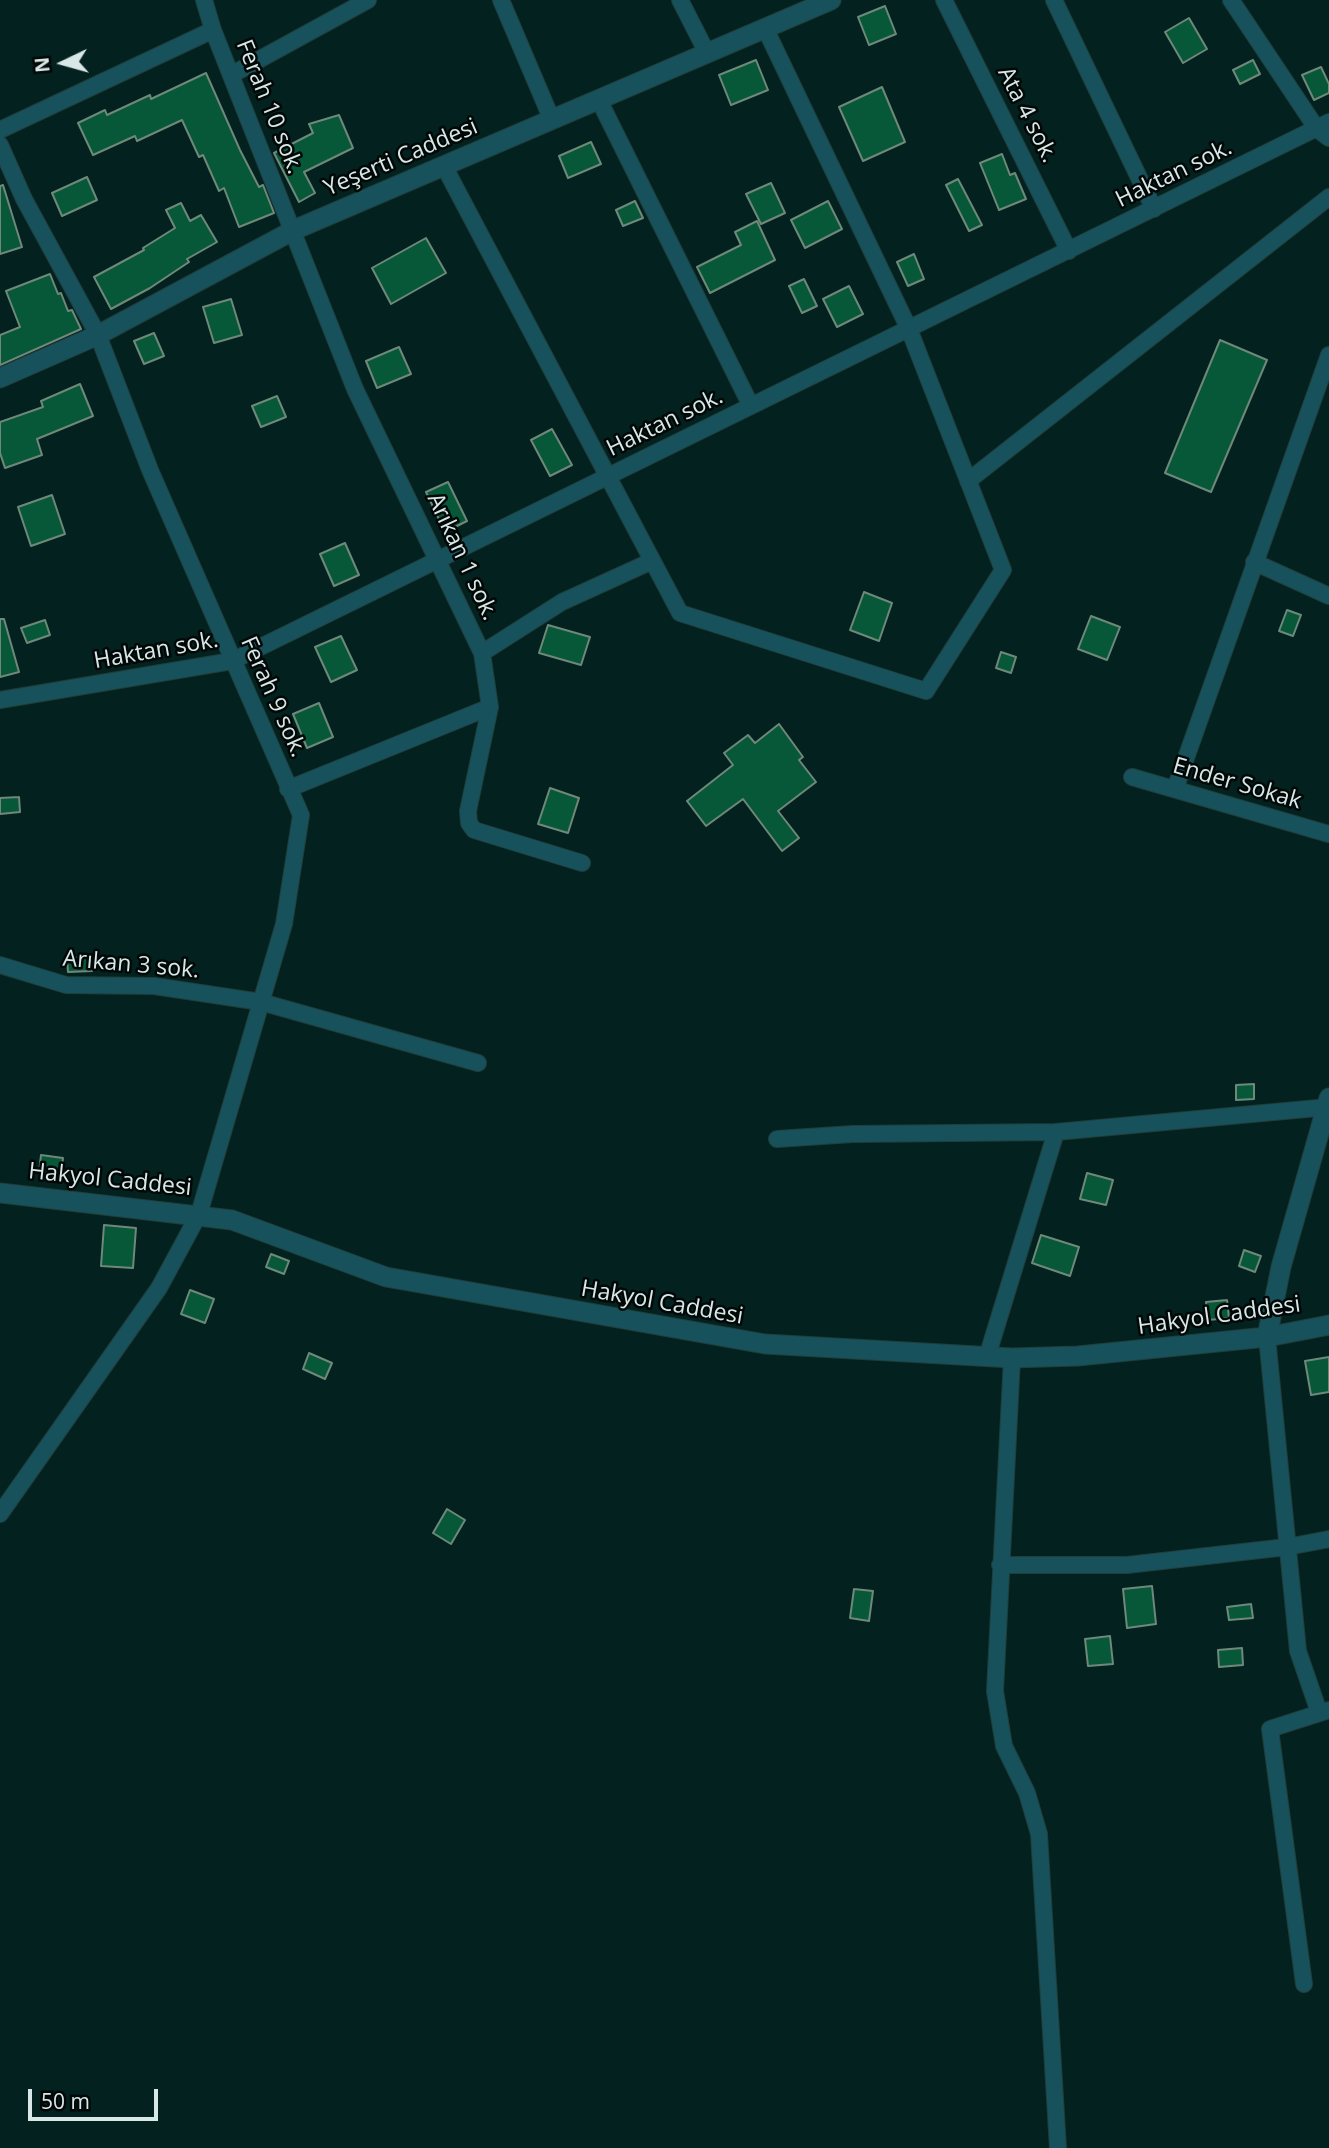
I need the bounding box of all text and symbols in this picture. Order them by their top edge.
north arrow [28,28,98,98]
street label: Ferah 10 sok. [230,36,308,178]
text: N [28,56,56,74]
street label: Ata 4 sok. [991,63,1063,167]
street label: Yeşerti Caddesi [320,113,482,203]
street label: Haktan sok. [1111,134,1237,214]
street label: Haktan sok. [602,383,728,463]
street label: Arıkan 1 sok. [421,489,503,625]
street label: Haktan sok. [92,626,220,676]
street label: Ferah 9 sok. [234,632,312,762]
street label: Ender Sokak [1169,752,1305,816]
street label: Arıkan 3 sok. [62,945,200,985]
street label: Hakyol Caddesi [27,1158,193,1202]
street label: Hakyol Caddesi [579,1275,745,1331]
street label: Hakyol Caddesi [1136,1291,1302,1341]
scale bar [32,2074,161,2118]
text: 50 m [41,2087,90,2115]

